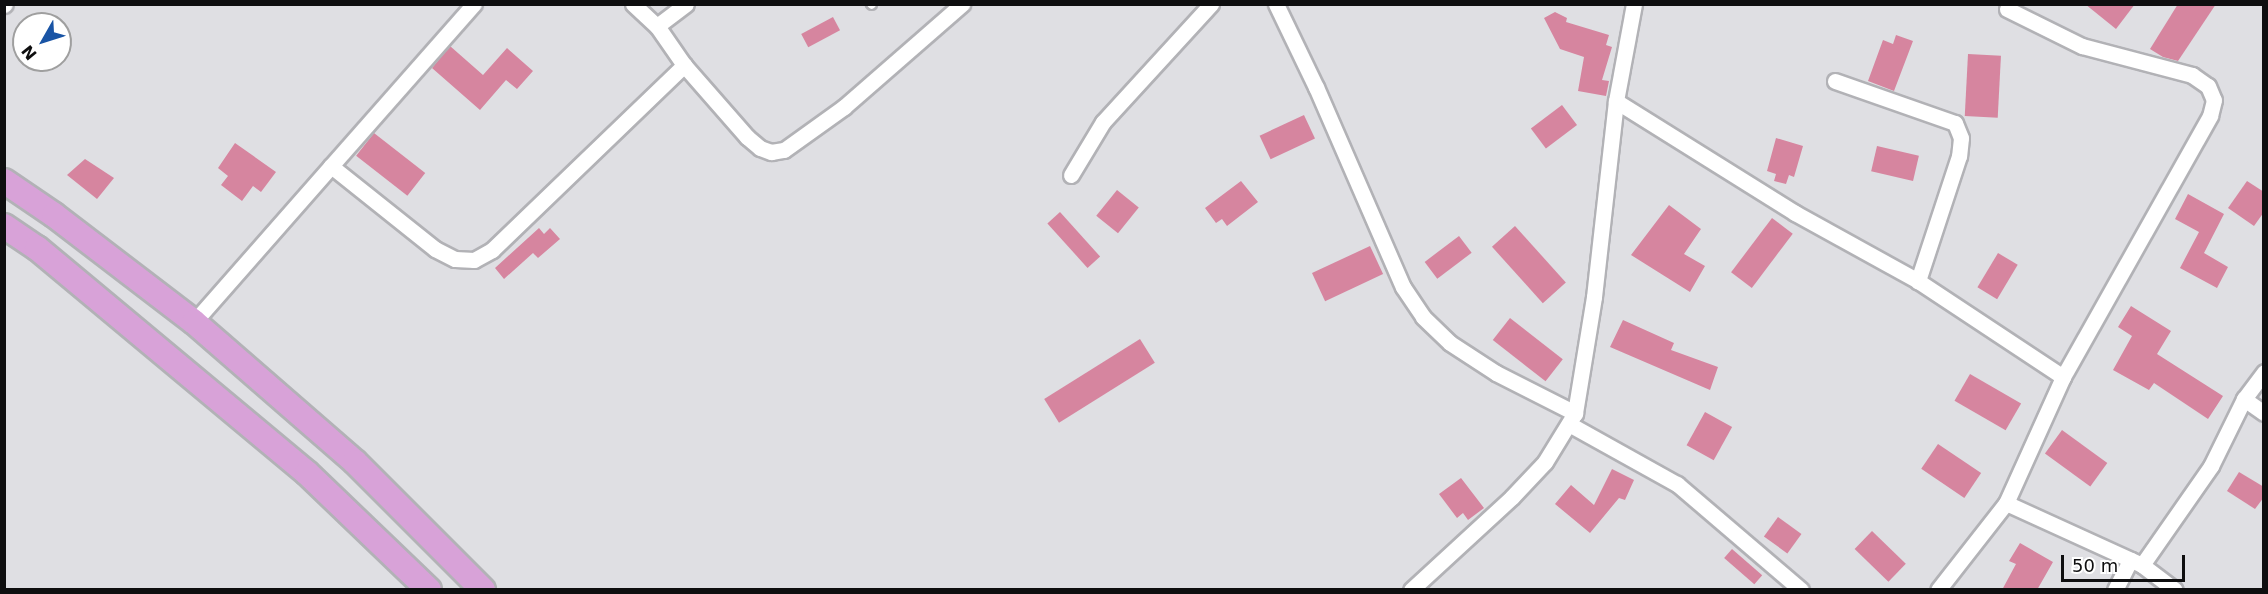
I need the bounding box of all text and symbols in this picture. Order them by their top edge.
north arrow [12,12,72,72]
text: N [18,41,41,64]
scale bar [2064,543,2188,581]
text: 50 m [2072,555,2118,576]

